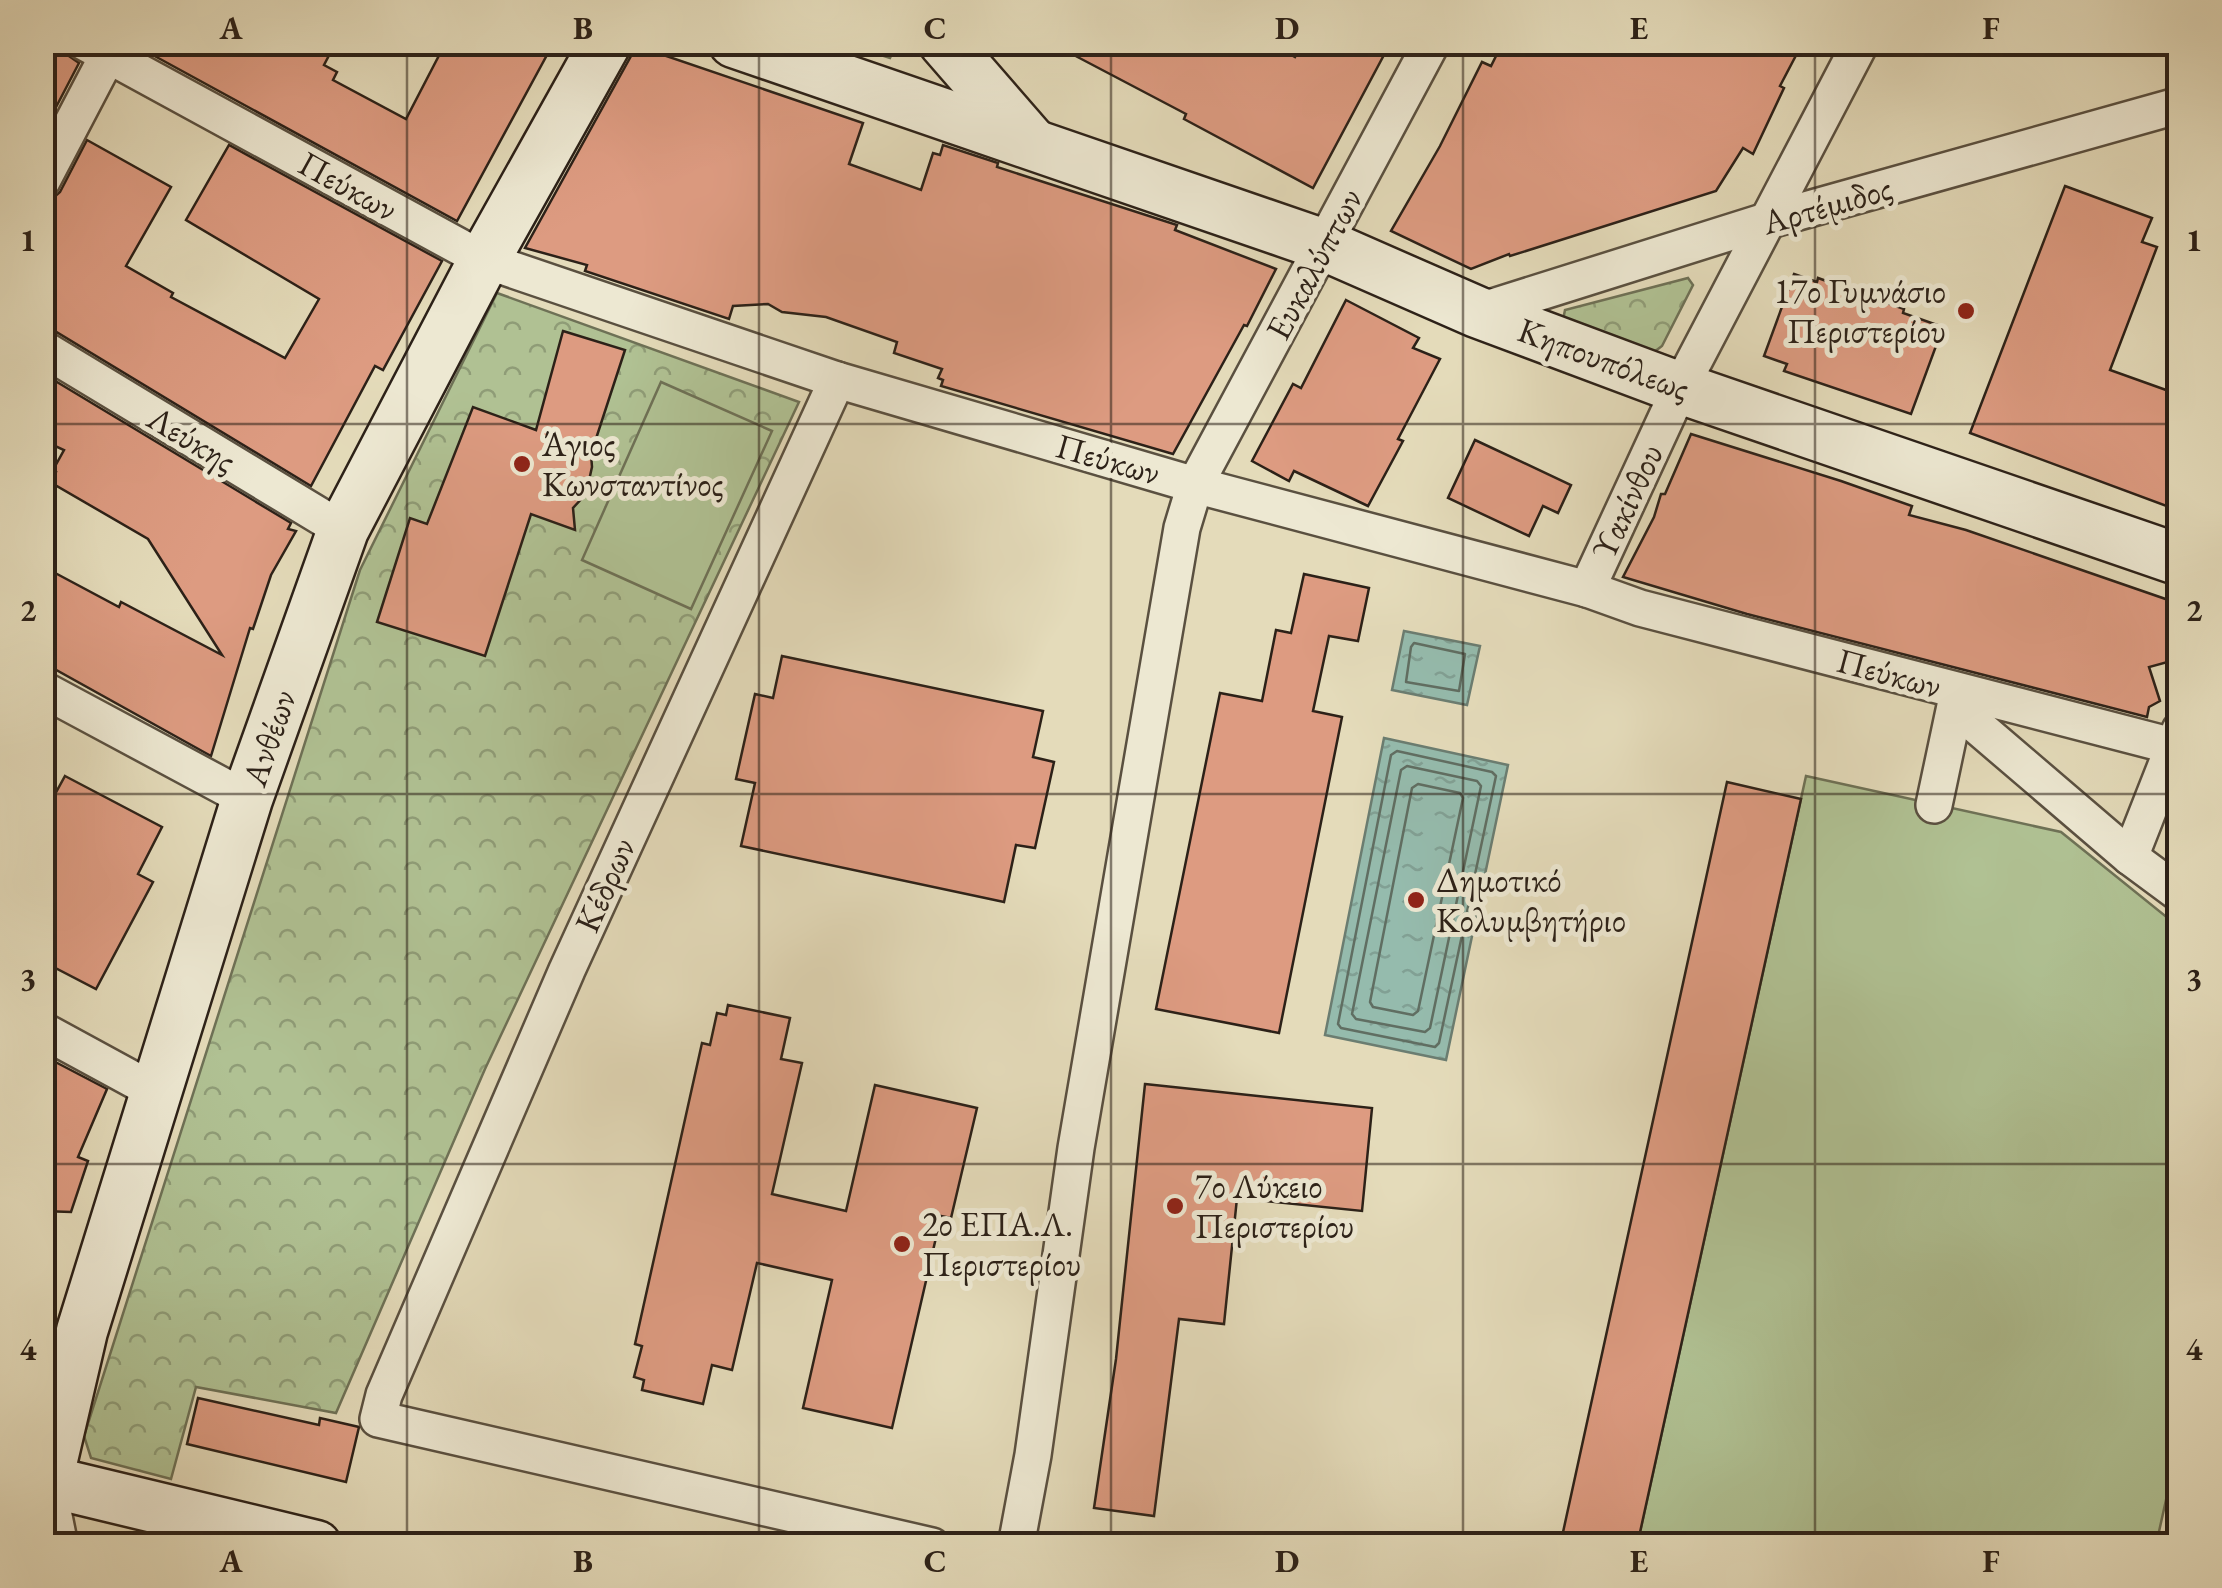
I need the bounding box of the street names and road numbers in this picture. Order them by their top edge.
street label: Πεύκων [291,140,406,231]
street label: Αρτέμιδος [1756,165,1897,245]
street label: Ευκαλύπτων [1255,180,1372,347]
street label: Κηπουπόλεως [1512,307,1696,410]
street label: Λεύκης [139,394,245,482]
street label: Πεύκων [1051,422,1165,495]
street label: Υακίνθου [1580,437,1673,567]
street label: Πεύκων [1832,637,1946,708]
street label: Ανθέων [231,684,306,793]
street label: Κέδρων [564,830,645,939]

